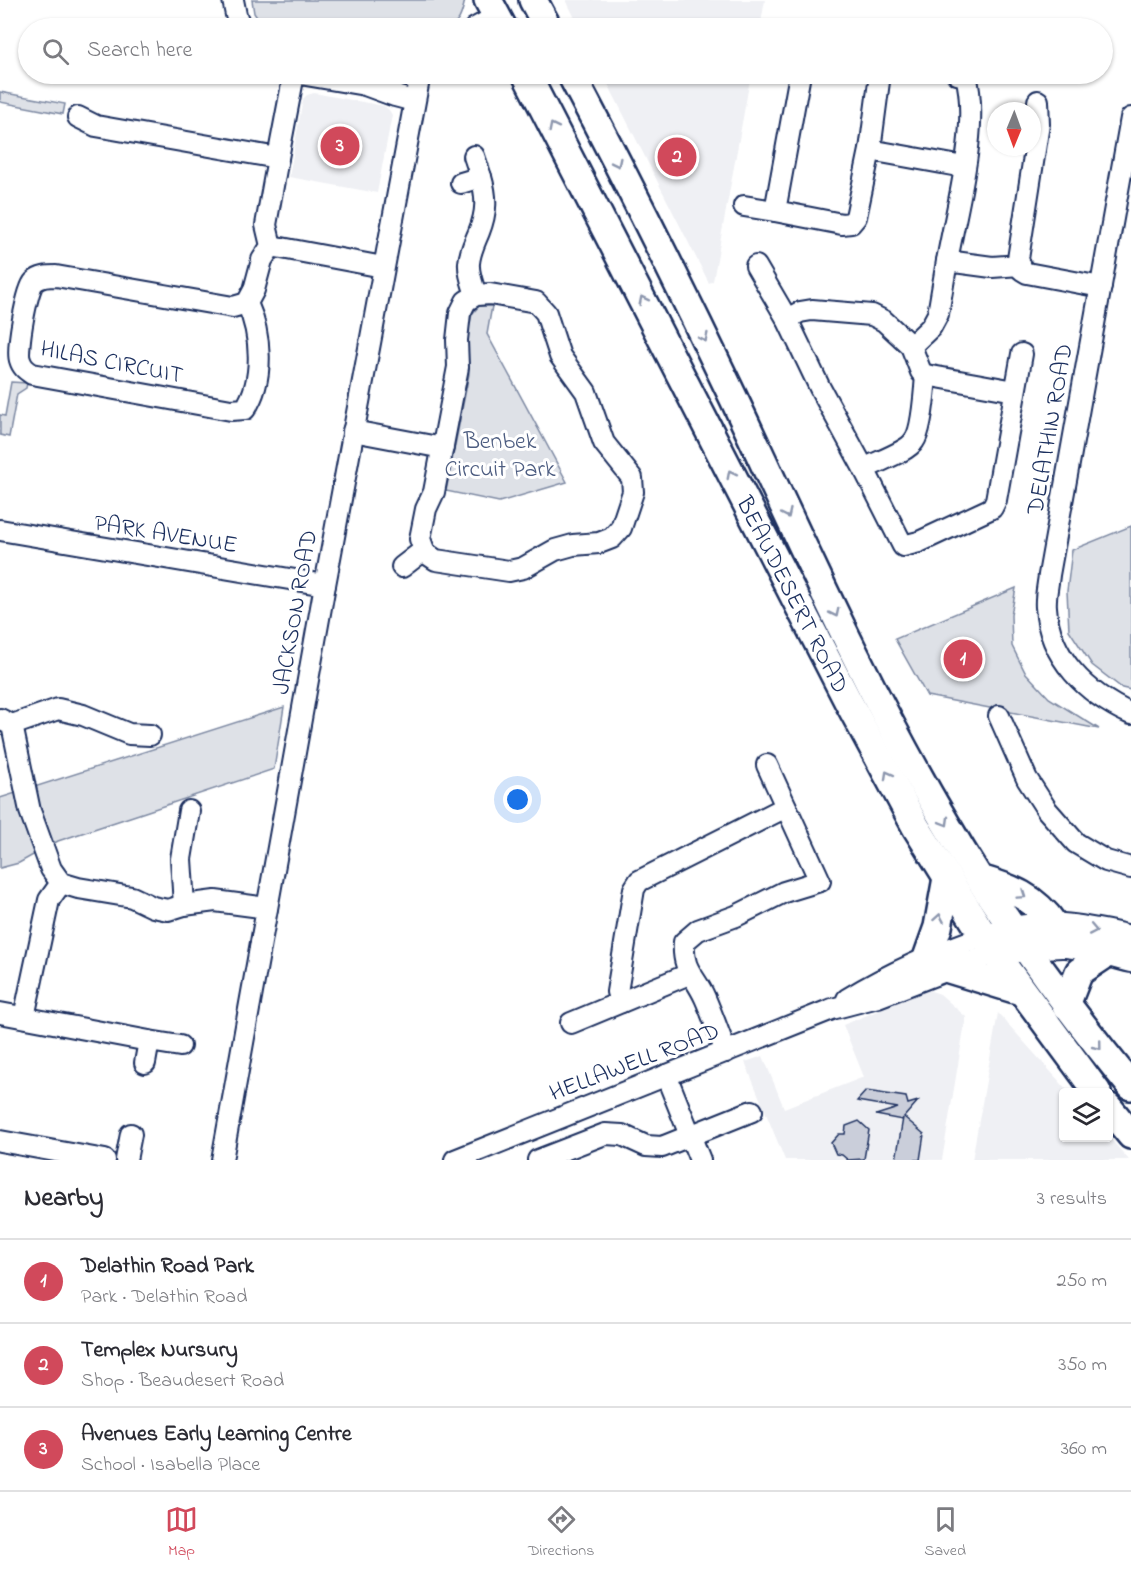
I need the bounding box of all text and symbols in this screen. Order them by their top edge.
search box [18,18,1113,84]
icon: search [39,35,72,68]
text: Search here [87,35,192,67]
north arrow [987,102,1041,156]
one-way arrow [549,122,561,133]
pin: 3 [320,124,360,168]
pin: 2 [658,134,696,180]
one-way arrow [610,156,621,167]
one-way arrow [639,296,650,306]
one-way arrow [696,331,708,342]
street label: HILAS CIRCUIT [37,332,186,394]
street label: DELATHIN ROAD [1019,341,1084,519]
park label: Benbek Circuit Park [445,425,556,488]
one-way arrow [726,469,738,480]
street label: BEAUDESERT ROAD [725,490,856,700]
street label: PARK AVENUE [91,507,240,564]
one-way arrow [780,507,792,518]
street label: JACKSON ROAD [265,527,328,697]
one-way arrow [828,607,840,618]
pin: 1 [944,636,982,682]
one-way arrow [884,771,895,782]
your location [503,785,532,814]
one-way arrow [938,816,949,826]
one-way arrow [1015,888,1026,899]
one-way arrow [932,914,945,924]
one-way arrow [1088,923,1098,936]
street label: HELLAWELL ROAD [545,1015,725,1112]
one-way arrow [1091,1039,1102,1050]
map controls [1059,1088,1113,1142]
button: layers [1059,1088,1113,1142]
text: Nearby [24,1180,103,1218]
text: 3 results [1037,1185,1107,1214]
text: Delathin Road Park [81,1251,254,1283]
text: 1 [40,1267,47,1296]
text: 250 m [1056,1267,1107,1296]
text: Park · Delathin Road [81,1283,247,1312]
text: Templex Nursury [81,1335,238,1367]
text: 2 [39,1351,48,1380]
text: 350 m [1058,1351,1107,1380]
text: Shop · Beaudesert Road [81,1367,284,1396]
text: Avenues Early Learning Centre [81,1419,352,1451]
text: 3 [39,1435,48,1464]
text: 360 m [1061,1435,1107,1464]
text: School · Isabella Place [81,1451,260,1480]
tab: Map [165,1503,198,1563]
tab: Directions [528,1503,594,1563]
tab: Saved [924,1503,966,1563]

